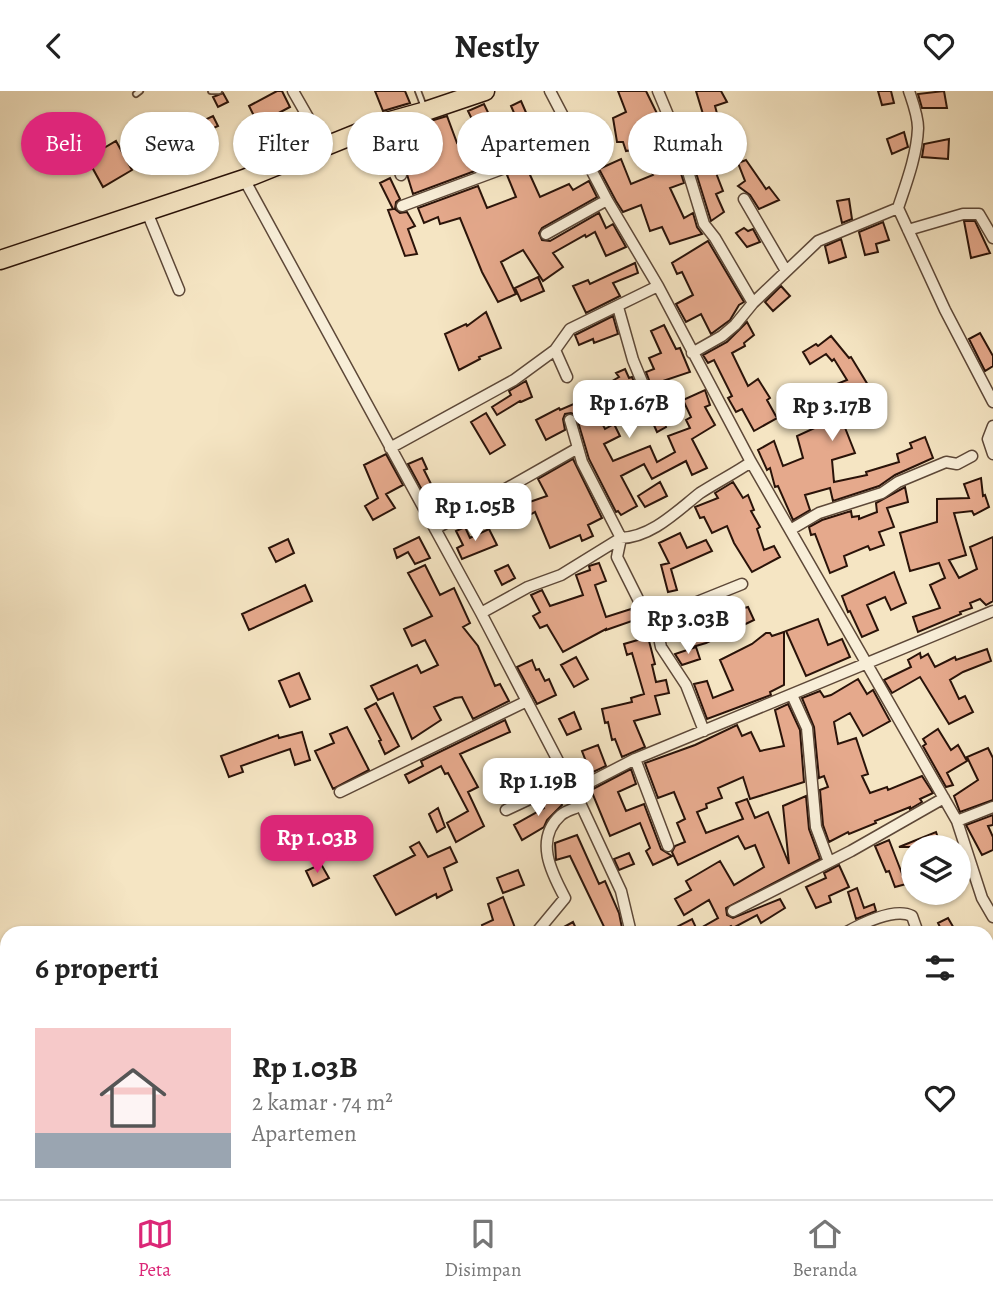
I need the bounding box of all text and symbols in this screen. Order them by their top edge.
text: Nestly [454,24,539,68]
icon: back [35,27,73,65]
icon: heart [920,27,958,65]
chip: Beli [21,112,106,175]
chip: Sewa [120,112,219,175]
chip: Filter [233,112,333,175]
chip: Baru [347,112,443,175]
chip: Apartemen [457,112,614,175]
chip: Rumah [628,112,747,175]
pin: Rp 1.67B [557,381,701,440]
pin: Rp 3.17B [760,383,904,443]
text: Rp 1.67B [589,387,669,418]
text: Rp 3.17B [792,390,872,421]
pin: Rp 1.05B [403,483,547,543]
text: Rp 1.05B [434,490,516,521]
pin: Rp 3.03B [616,596,760,656]
text: Rp 3.03B [647,603,729,634]
pin: Rp 1.19B [466,759,610,818]
text: Rp 1.19B [499,765,577,796]
pin: Rp 1.03B [245,815,389,875]
text: Rp 1.03B [276,822,358,853]
map controls [901,835,971,905]
button: layers [901,835,971,905]
text: 6 properti [35,948,159,988]
icon: filters [921,949,959,987]
text: Rp 1.03B [252,1047,358,1087]
icon: home [91,1056,175,1140]
icon: heart [921,1079,959,1117]
text: 2 kamar · 74 m² [252,1087,393,1118]
text: Apartemen [252,1118,357,1149]
tab: Peta [136,1215,174,1283]
tab: Disimpan [445,1215,521,1283]
tab: Beranda [792,1215,857,1283]

